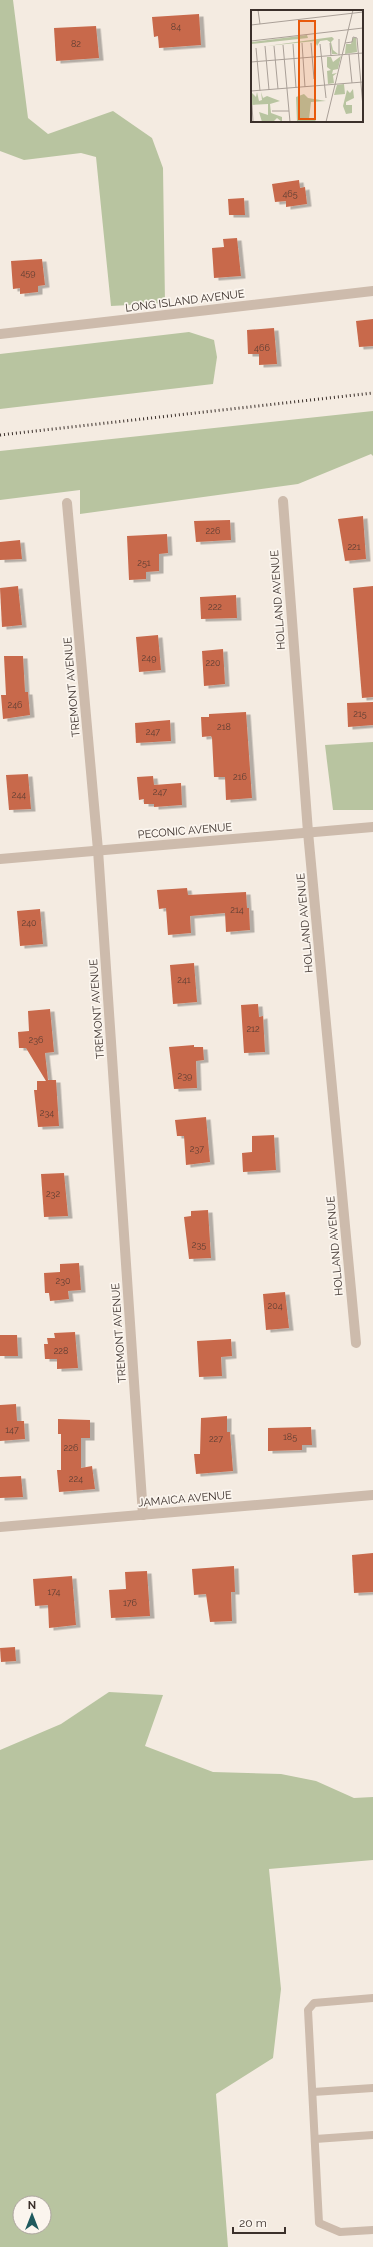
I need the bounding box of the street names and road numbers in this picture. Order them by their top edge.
street label: LONG ISLAND AVENUE [125,287,246,315]
street label: HOLLAND AVENUE [268,549,288,650]
street label: TREMONT AVENUE [61,636,83,738]
street label: PECONIC AVENUE [137,820,233,842]
street label: HOLLAND AVENUE [294,872,316,973]
street label: TREMONT AVENUE [87,958,107,1059]
street label: HOLLAND AVENUE [324,1195,346,1296]
street label: TREMONT AVENUE [109,1282,129,1383]
street label: JAMAICA AVENUE [138,1488,233,1510]

